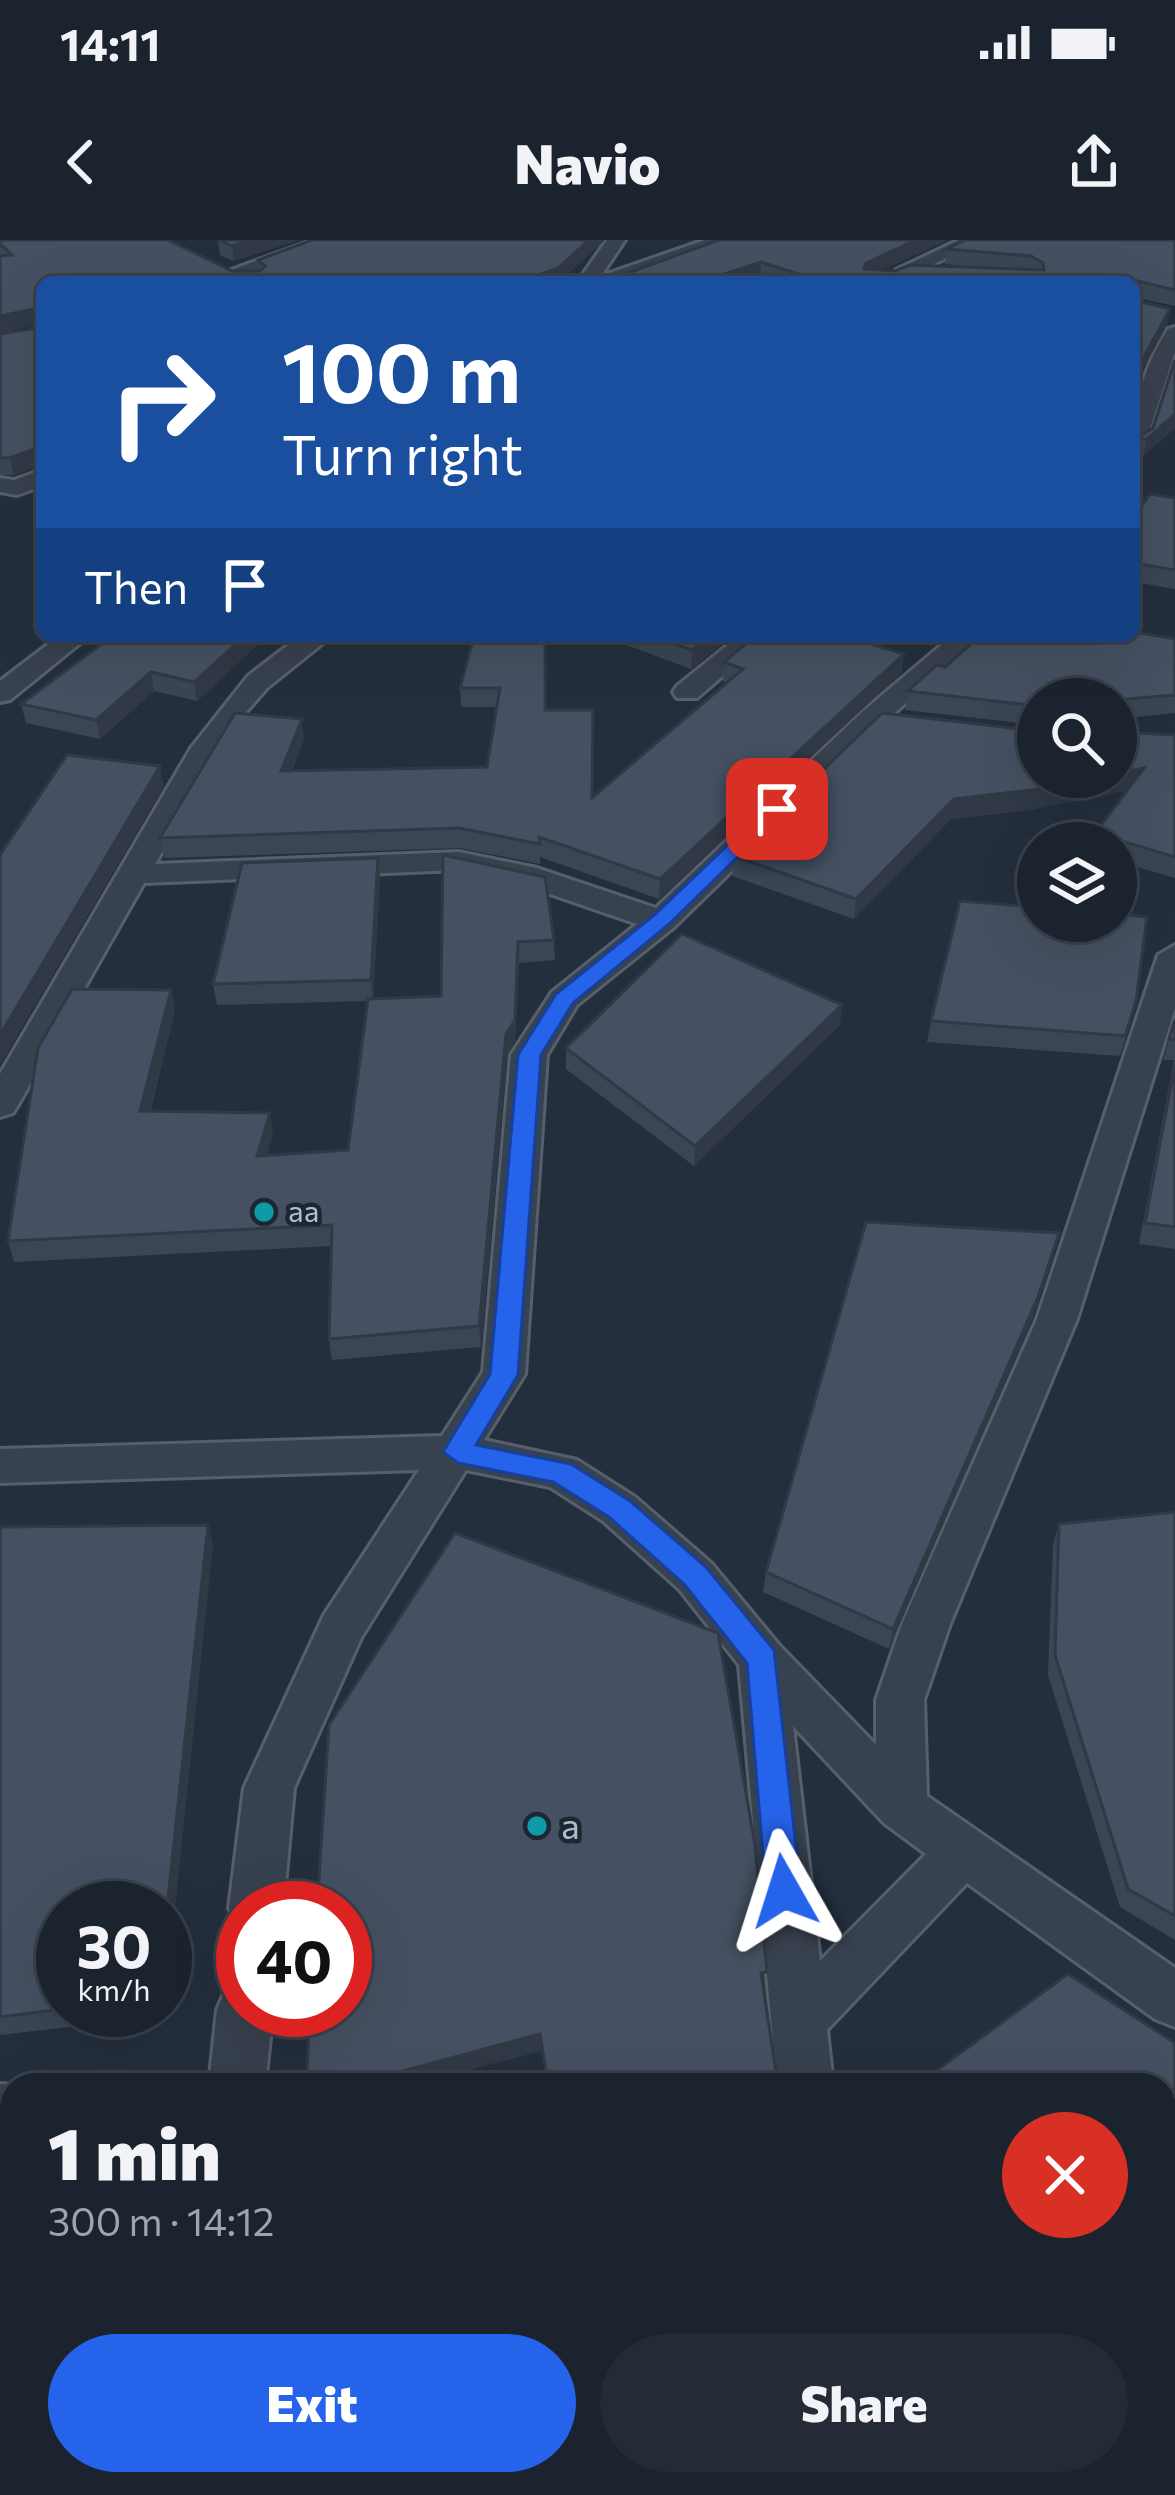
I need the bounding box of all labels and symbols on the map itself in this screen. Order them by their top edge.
pin [726,758,828,860]
place label: aa [288,1191,319,1228]
marker: aa [251,1199,277,1225]
place label: a [561,1802,580,1846]
marker: a [524,1813,550,1839]
position arrow [721,1828,847,1954]
speed limit sign: 40 [216,1881,372,2037]

